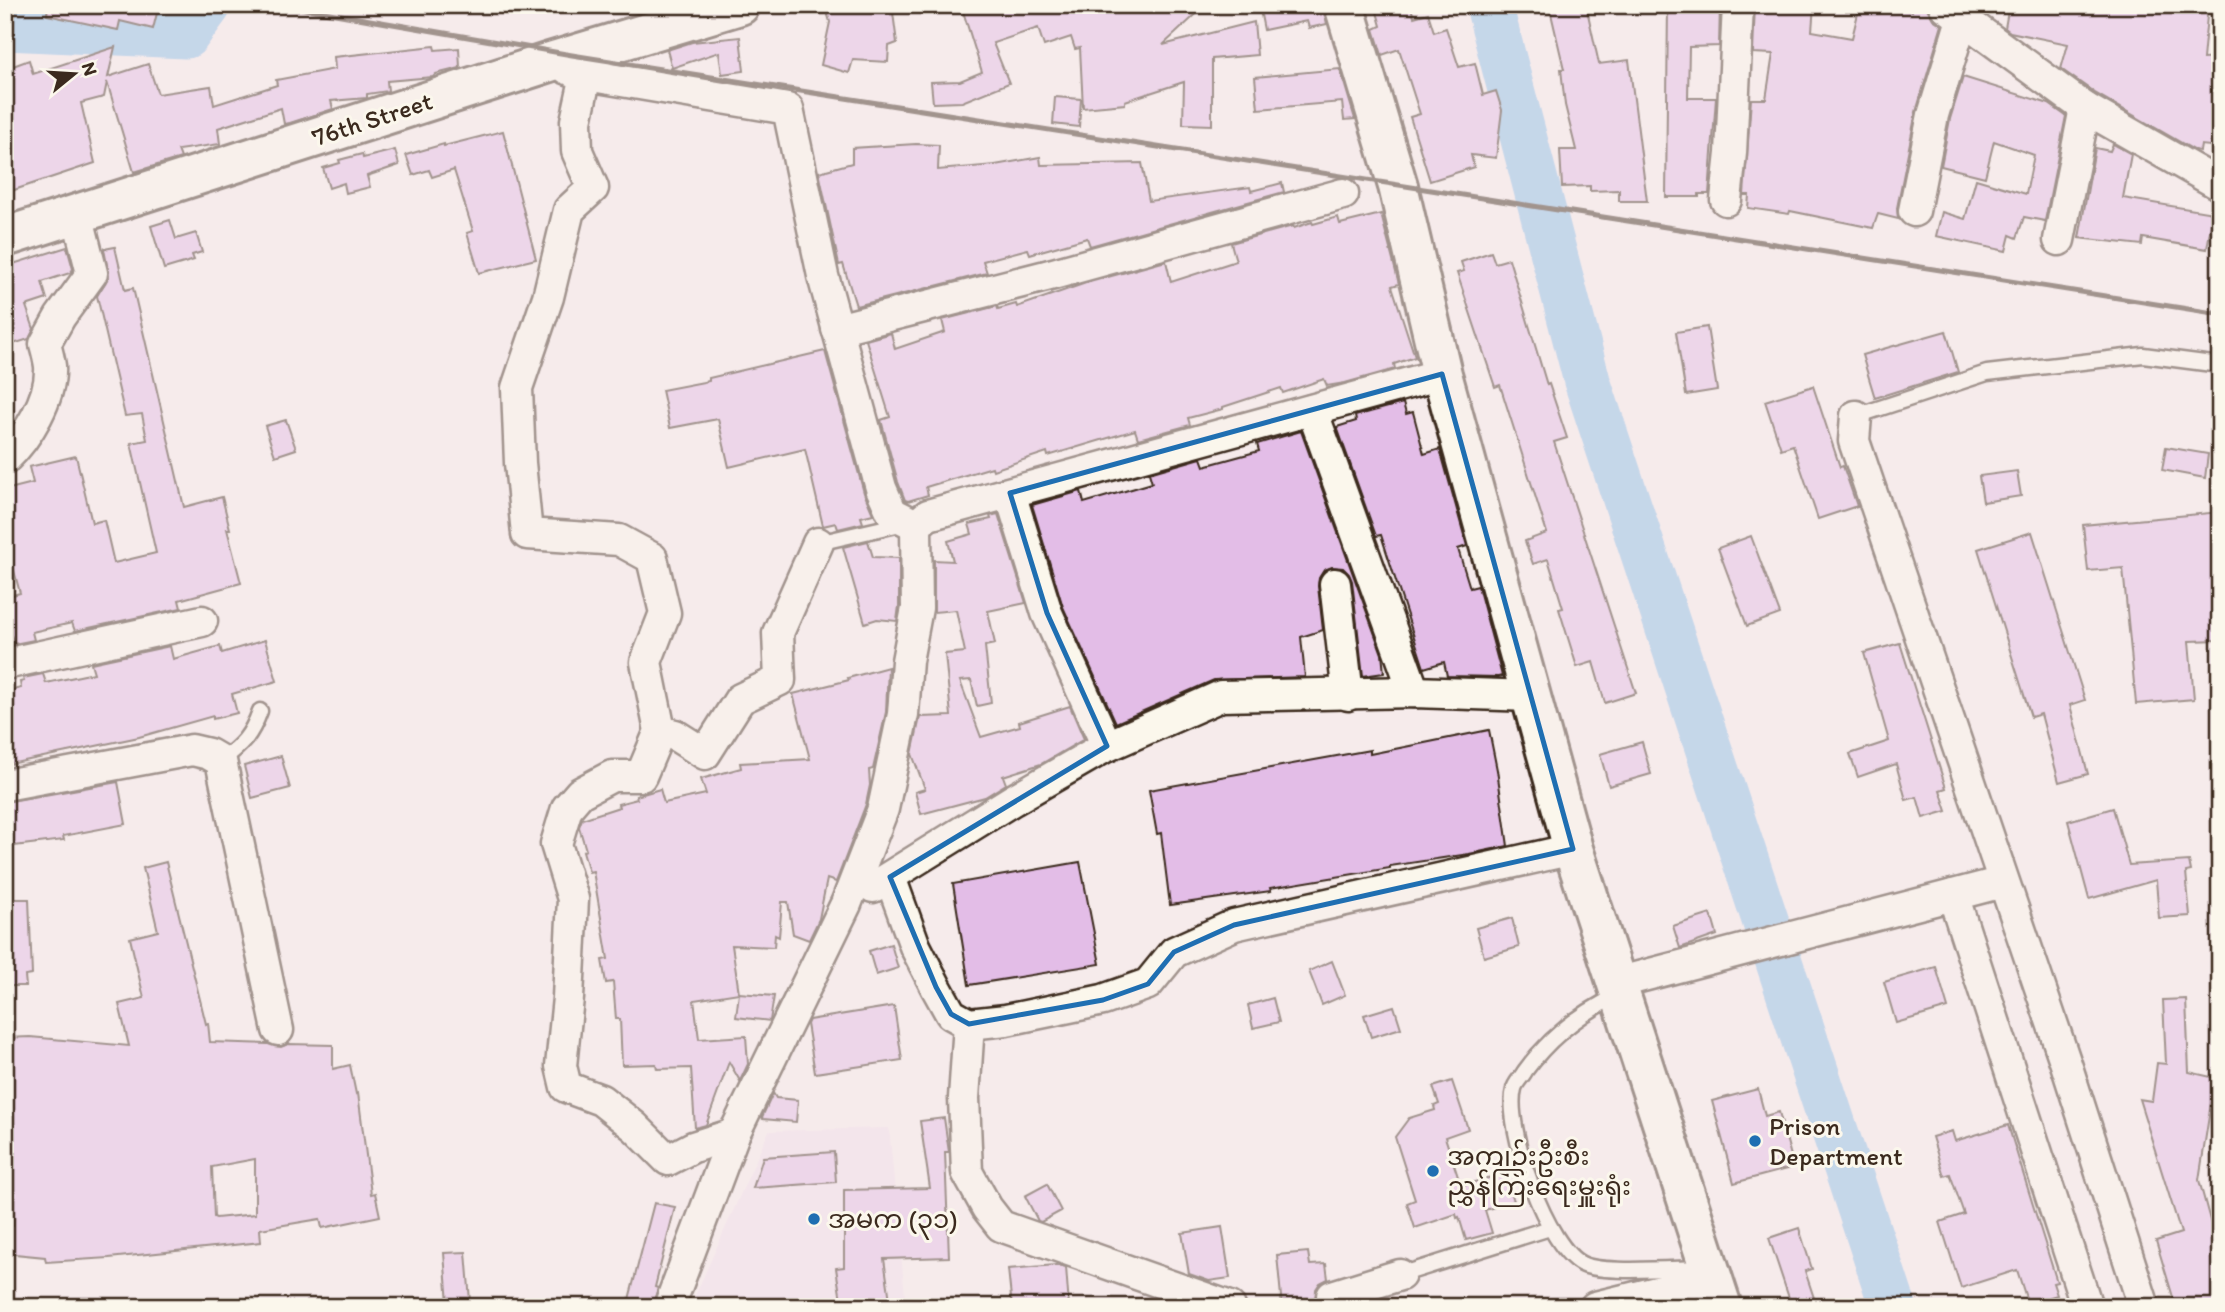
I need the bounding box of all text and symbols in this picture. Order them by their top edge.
north arrow [38,38,108,108]
text: N [77,59,103,79]
street label: 76th Street [308,84,437,153]
place label: Prison Department [1769,1110,1903,1172]
marker: Prison Department [1747,1133,1763,1149]
place label: အကျဉ်းဦးစီး ညွှန်ကြးရေးမှူးရုံး [1447,1139,1631,1207]
marker: အကျဉ်းဦးစီး ညွှန်ကြးရေးမှူးရုံး [1425,1163,1441,1179]
place label: အမက (၃၁) [828,1203,958,1240]
marker: အမက (၃၁) [806,1211,822,1227]

